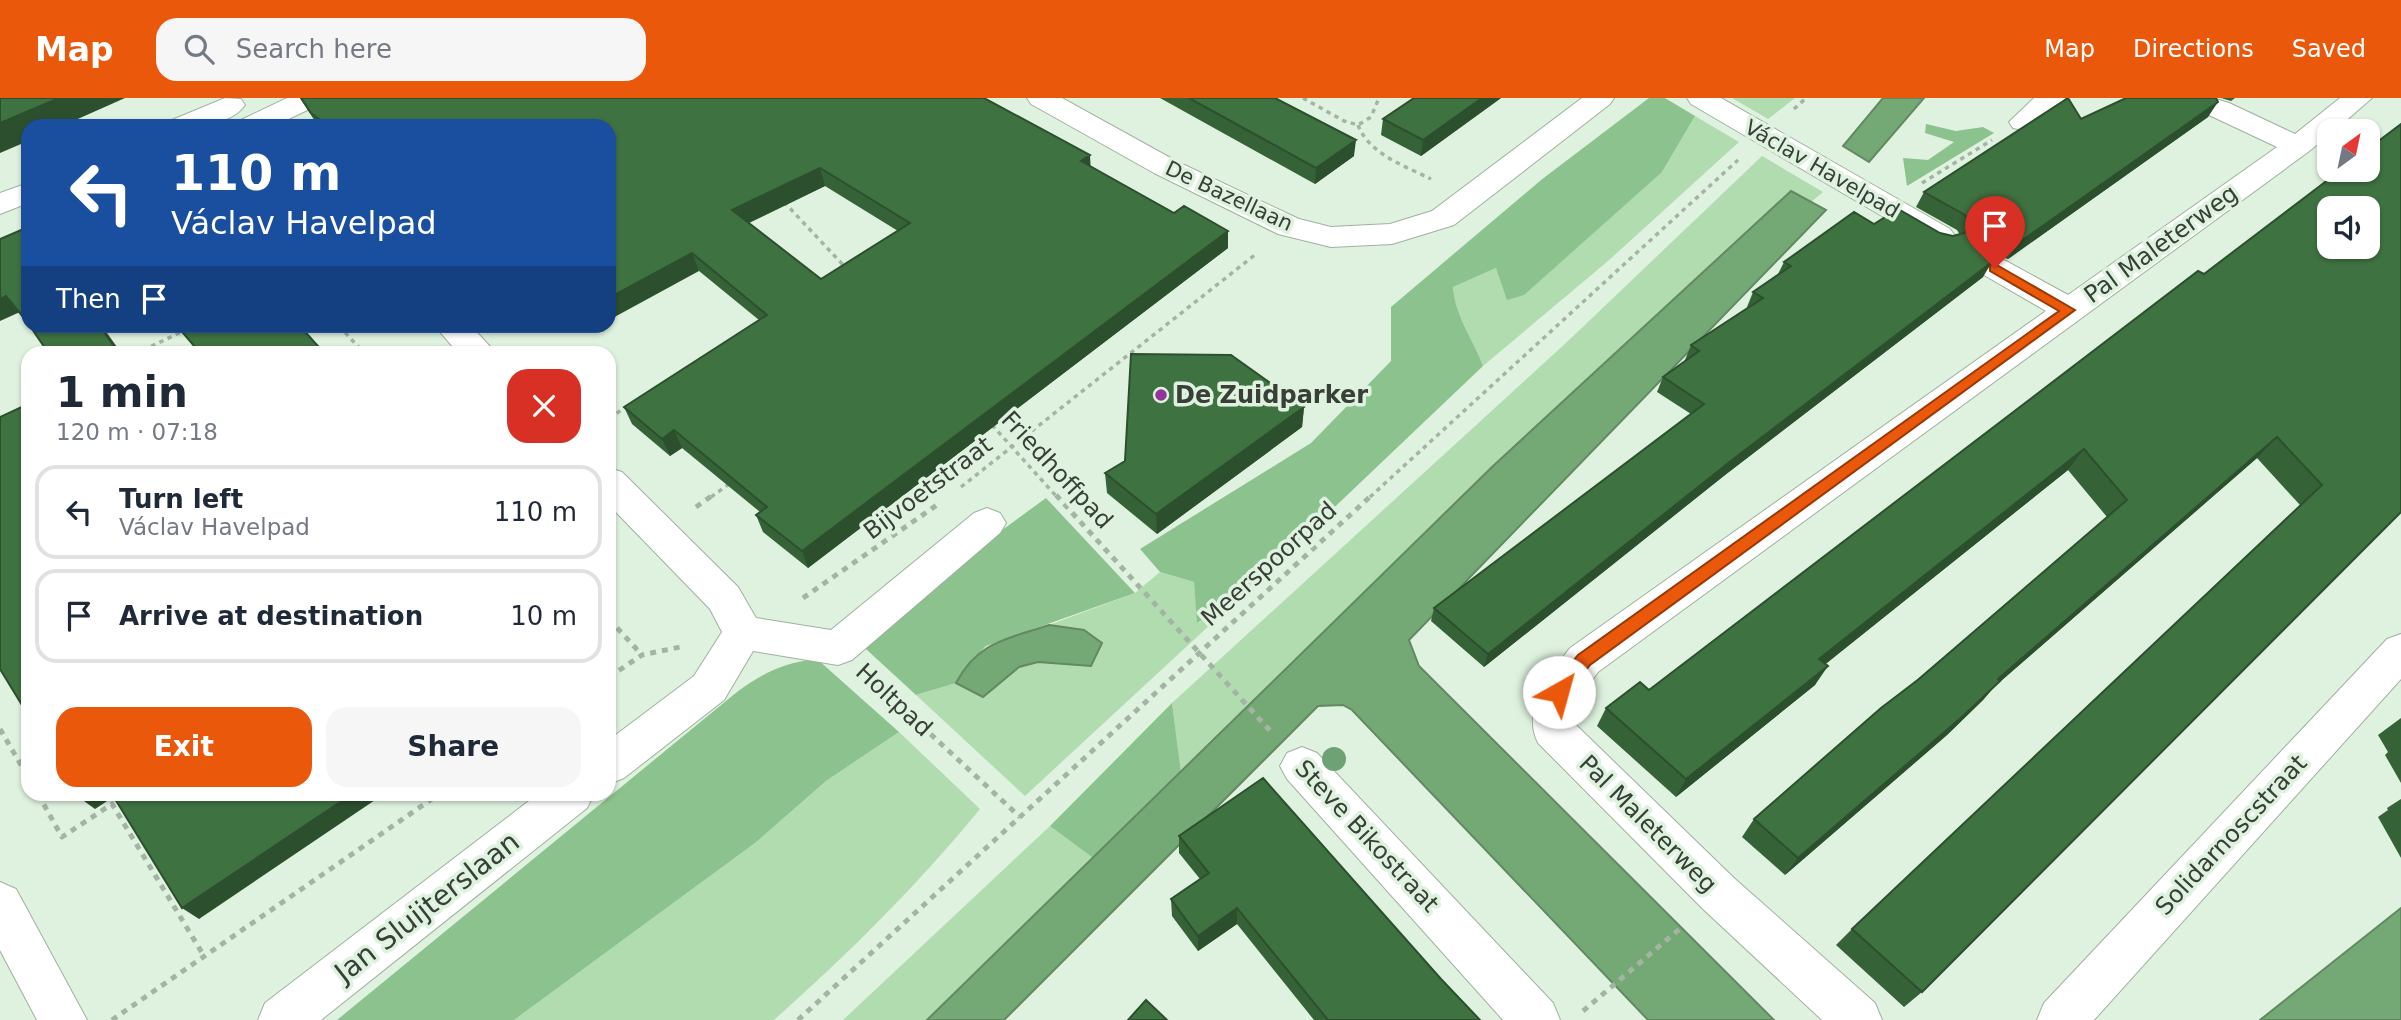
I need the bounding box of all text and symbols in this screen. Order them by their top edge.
search box [156,18,646,81]
text: Map [35,30,114,69]
icon: search [180,30,218,68]
text: Search here [236,34,392,64]
text: Map [2044,35,2095,63]
text: Directions [2133,35,2254,63]
text: Saved [2292,35,2366,63]
street label: Václav Havelpad [1741,115,1903,223]
north arrow [2317,119,2380,182]
map controls [2317,119,2380,259]
text: 110 m [171,145,341,202]
icon: left [56,147,147,238]
street label: De Bazellaan [1162,156,1296,236]
street label: Pal Maleterweg [2079,179,2243,309]
pin [1965,196,2025,268]
button: sound [2317,196,2380,259]
text: Václav Havelpad [171,204,437,242]
icon: arrive [1976,207,2014,245]
icon: arrive [135,280,173,318]
text: Then [56,284,121,314]
text: 1 min [56,368,188,417]
button: close [507,369,581,443]
place label: De Zuidparker [1175,381,1368,409]
marker: De Zuidparker [1153,387,1169,403]
street label: Friedhoffpad [996,406,1118,534]
text: 120 m · 07:18 [56,419,218,445]
street label: Bijvoetstraat [858,431,998,545]
text: Turn left [119,484,243,514]
icon: left [60,493,98,531]
street label: Meerspoorpad [1196,496,1342,632]
text: 110 m [494,497,577,527]
text: Václav Havelpad [119,514,310,540]
icon: arrive [60,597,98,635]
text: Arrive at destination [119,601,423,631]
text: 10 m [510,601,577,631]
position arrow [1522,655,1596,729]
street label: Holtpad [850,658,938,742]
button: Exit [56,707,312,787]
button: Share [326,707,581,787]
street label: Pal Maleterweg [1573,749,1723,899]
street label: Solidarnoscstraat [2150,749,2312,921]
street label: Steve Bikostraat [1289,754,1445,918]
street label: Jan Sluijterslaan [327,825,526,991]

